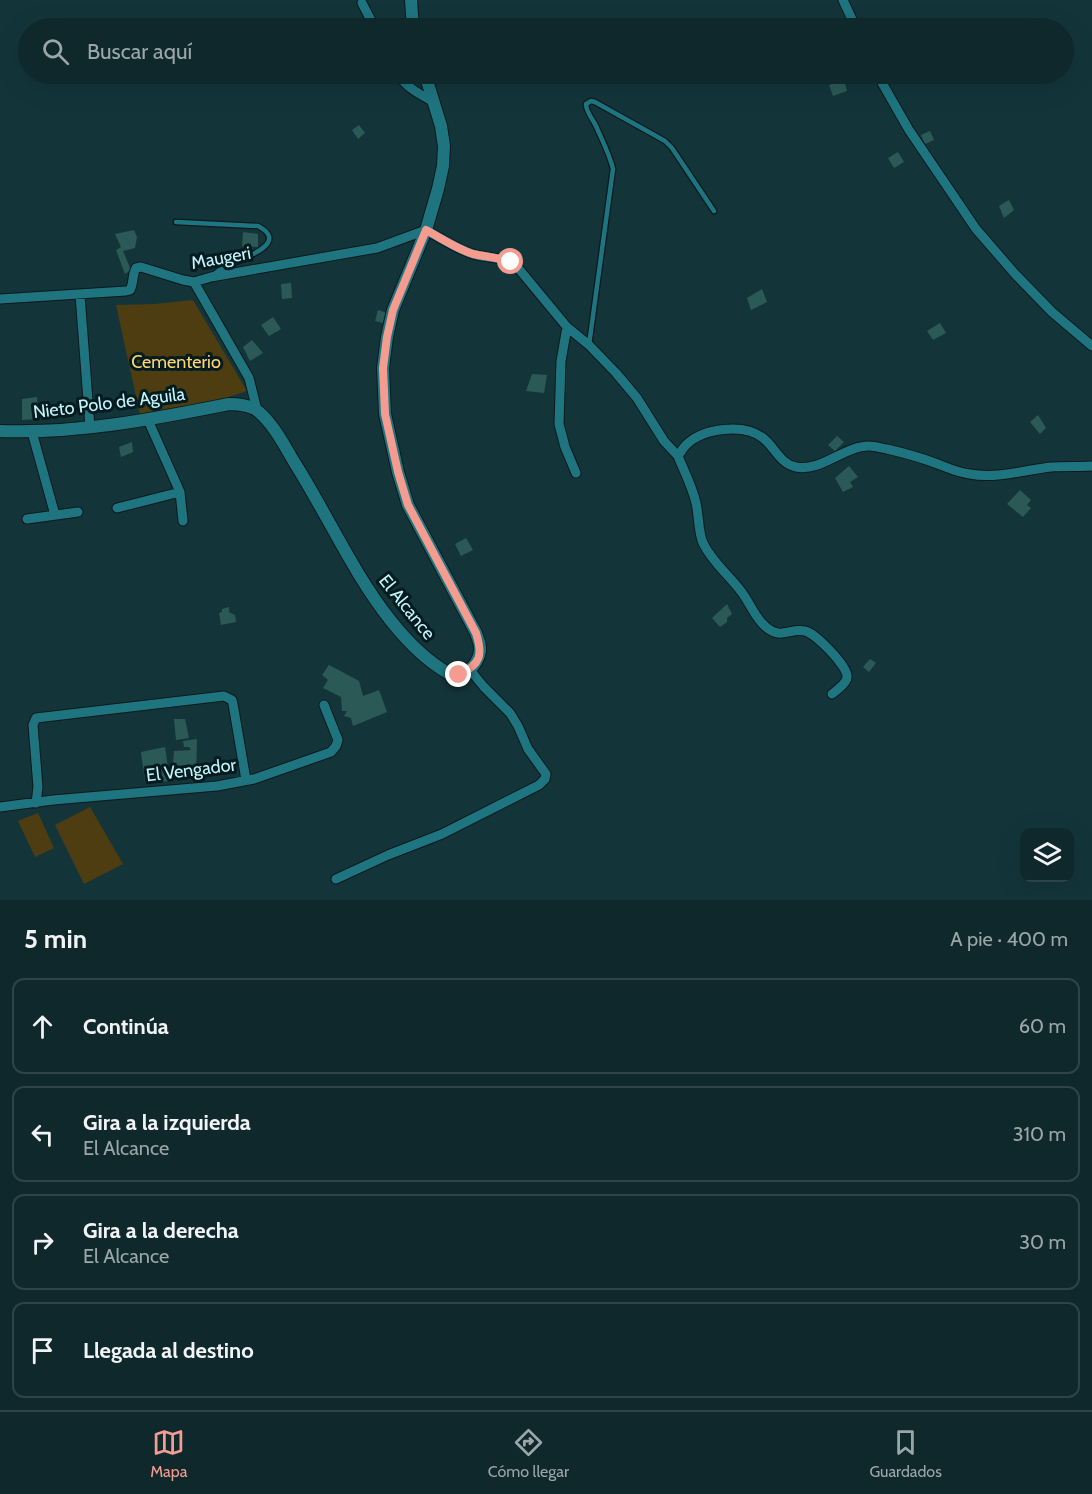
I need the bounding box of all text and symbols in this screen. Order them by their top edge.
search box [18,18,1074,84]
icon: search [39,35,72,68]
text: Buscar aquí [87,38,192,65]
street label: Maugeri [189,242,253,274]
route start [497,248,523,274]
park label: Cementerio [131,351,221,373]
street label: Nieto Polo de Aguila [32,383,187,423]
street label: El Alcance [374,570,440,644]
route end [445,661,471,687]
street label: El Vengador [145,754,238,786]
map controls [1020,828,1074,882]
button: layers [1020,828,1074,882]
text: 5 min [24,923,87,955]
text: A pie · 400 m [950,927,1068,951]
icon: ahead [26,1010,59,1043]
text: Continúa [83,1013,169,1040]
text: 60 m [1019,1014,1066,1038]
text: Gira a la izquierda [83,1109,251,1136]
icon: left [26,1118,59,1151]
text: 310 m [1013,1122,1066,1146]
text: El Alcance [83,1136,169,1160]
text: Gira a la derecha [83,1217,239,1244]
icon: right [26,1226,59,1259]
text: 30 m [1019,1230,1066,1254]
text: El Alcance [83,1244,169,1268]
icon: arrive [26,1334,59,1367]
text: Llegada al destino [83,1337,254,1364]
tab: Mapa [150,1426,187,1481]
tab: Cómo llegar [488,1426,569,1481]
tab: Guardados [869,1426,942,1481]

